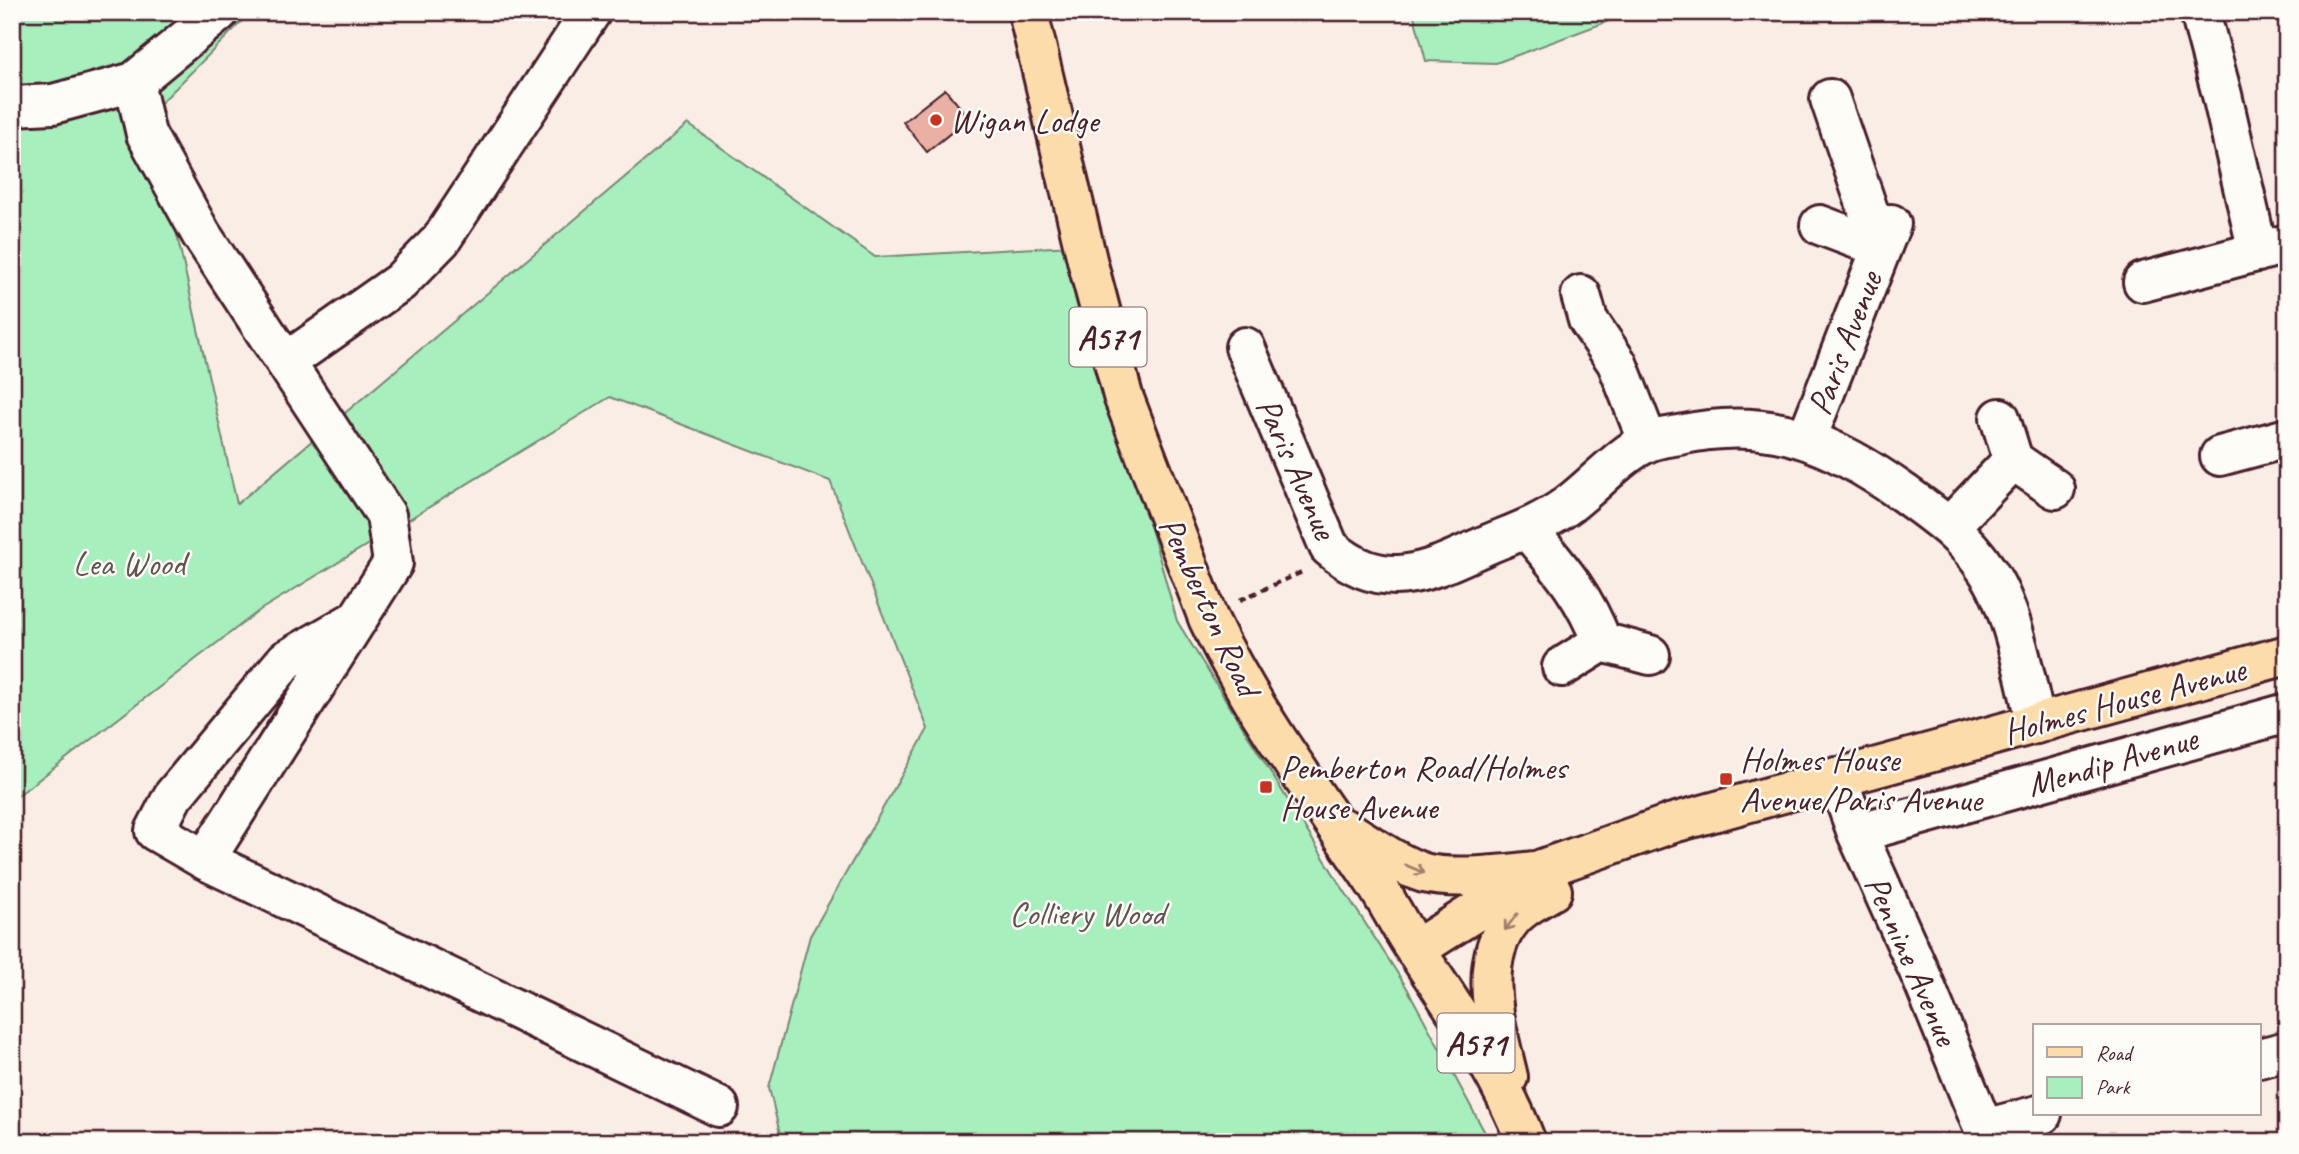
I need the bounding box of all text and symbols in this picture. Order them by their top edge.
place label: Wigan Lodge [950,98,1101,143]
marker: Wigan Lodge [928,112,944,128]
street label: Paris Avenue [1797,263,1893,421]
road number: A571 [1070,308,1146,366]
street label: Paris Avenue [1245,391,1349,548]
street label: Pemberton Road [1148,509,1273,708]
park label: Lea Wood [73,541,190,586]
street label: Holmes House Avenue [1998,646,2253,754]
street label: Mendip Avenue [2022,715,2205,807]
place label: Holmes House Avenue/Paris Avenue [1740,737,1985,822]
place label: Pemberton Road/Holmes House Avenue [1280,745,1570,830]
marker: Holmes House Avenue/Paris Avenue [1718,771,1734,787]
marker: Pemberton Road/Holmes House Avenue [1258,779,1274,795]
one-way arrow [1404,863,1426,876]
street label: Pennine Avenue [1854,868,1970,1054]
park label: Colliery Wood [1009,891,1170,936]
one-way arrow [1504,913,1519,932]
road number: A571 [1438,1014,1514,1072]
legend [2033,1024,2260,1116]
text: Road [2096,1040,2135,1066]
text: Park [2096,1074,2131,1100]

